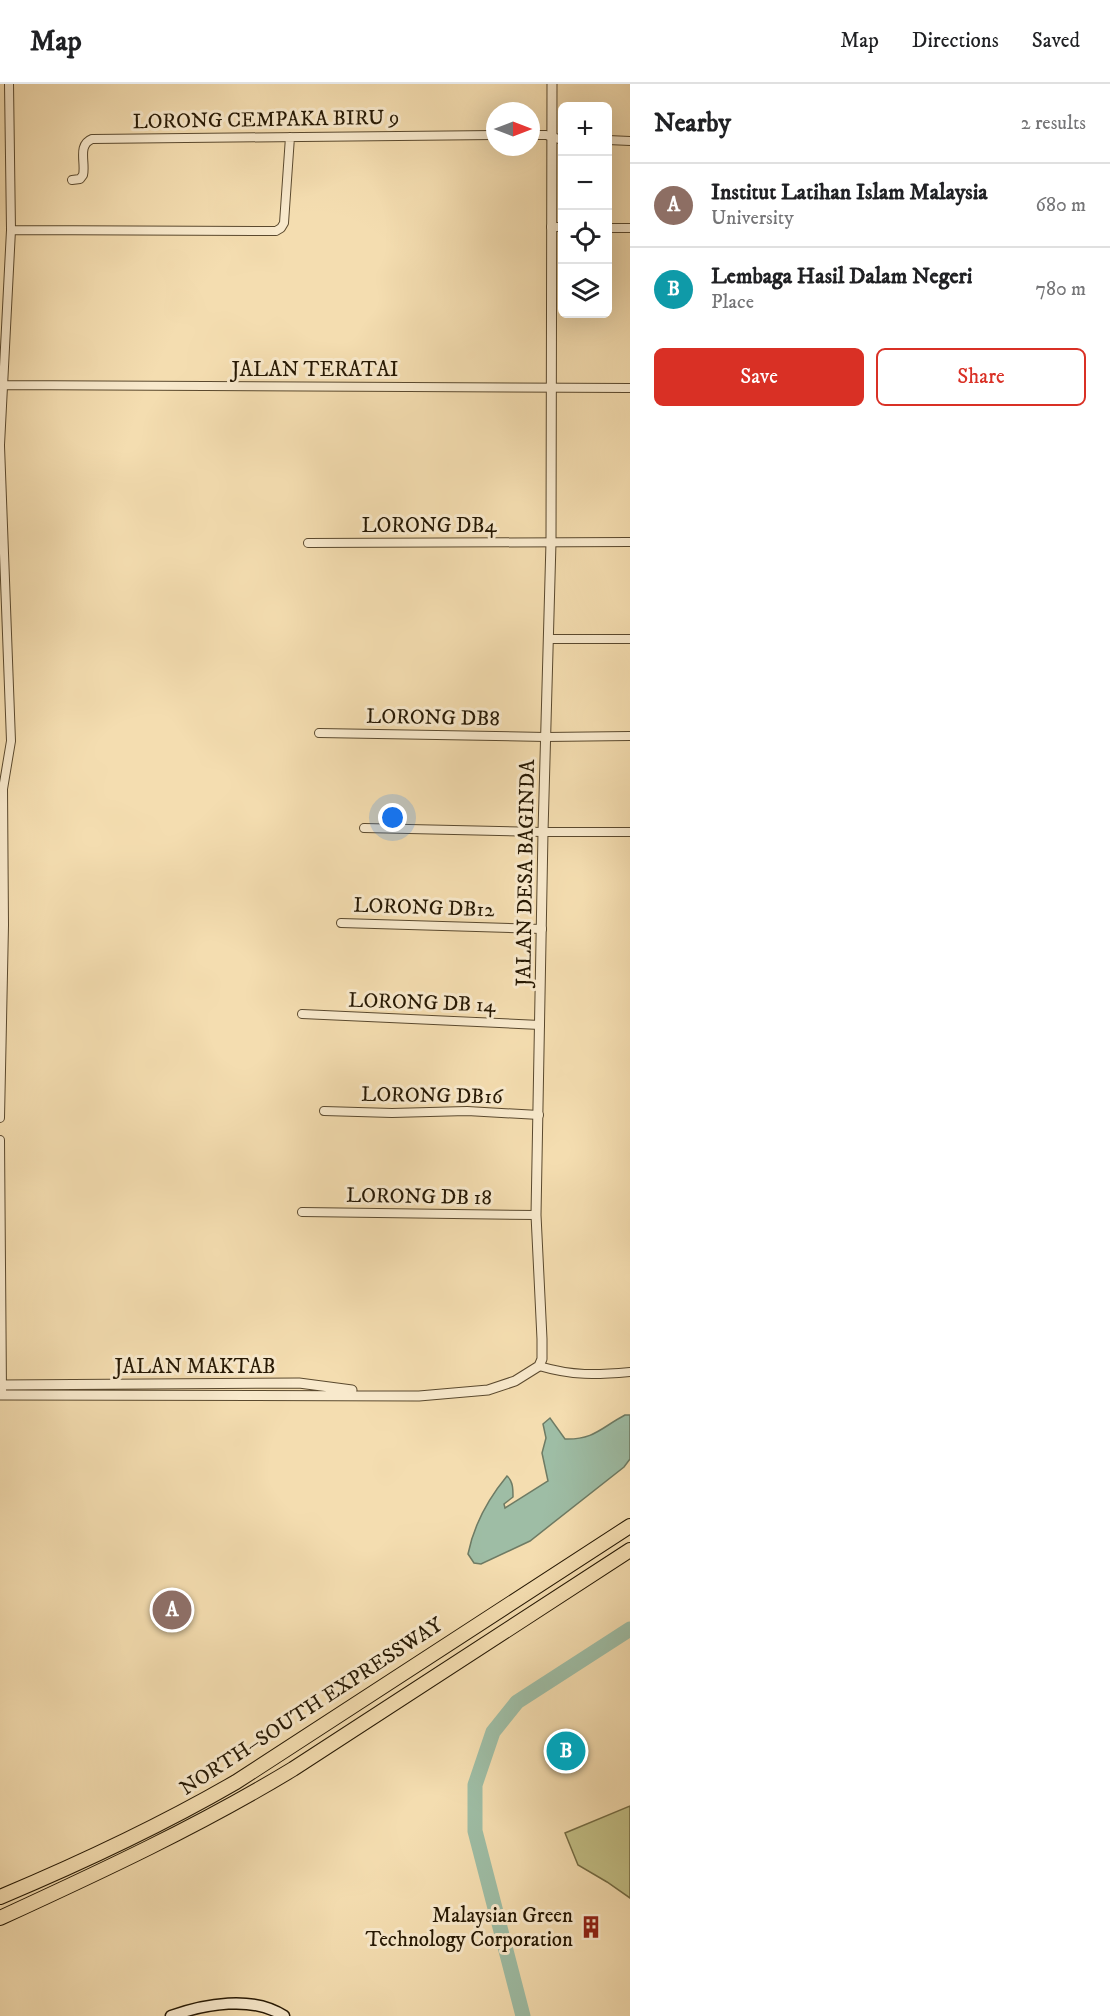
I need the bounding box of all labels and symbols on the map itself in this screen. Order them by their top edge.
north arrow [486,102,540,156]
street label: LORONG CEMPAKA BIRU 9 [132,105,400,135]
street label: JALAN TERATAI [230,357,398,383]
street label: LORONG DB4 [361,513,498,539]
street label: LORONG DB8 [366,704,500,732]
street label: JALAN DESA BAGINDA [511,759,541,989]
your location [378,803,407,832]
street label: LORONG DB12 [353,893,496,923]
street label: LORONG DB 14 [348,987,497,1019]
street label: LORONG DB16 [361,1082,504,1110]
street label: LORONG DB 18 [346,1183,492,1211]
street label: JALAN MAKTAB [112,1354,276,1380]
pin: A [152,1588,192,1633]
street label: NORTH–SOUTH EXPRESSWAY [175,1612,449,1802]
pin: B [546,1728,586,1774]
place label: Malaysian Green Technology Corporation [365,1903,573,1953]
building icon: Malaysian Green Technology Corporation [578,1914,604,1940]

